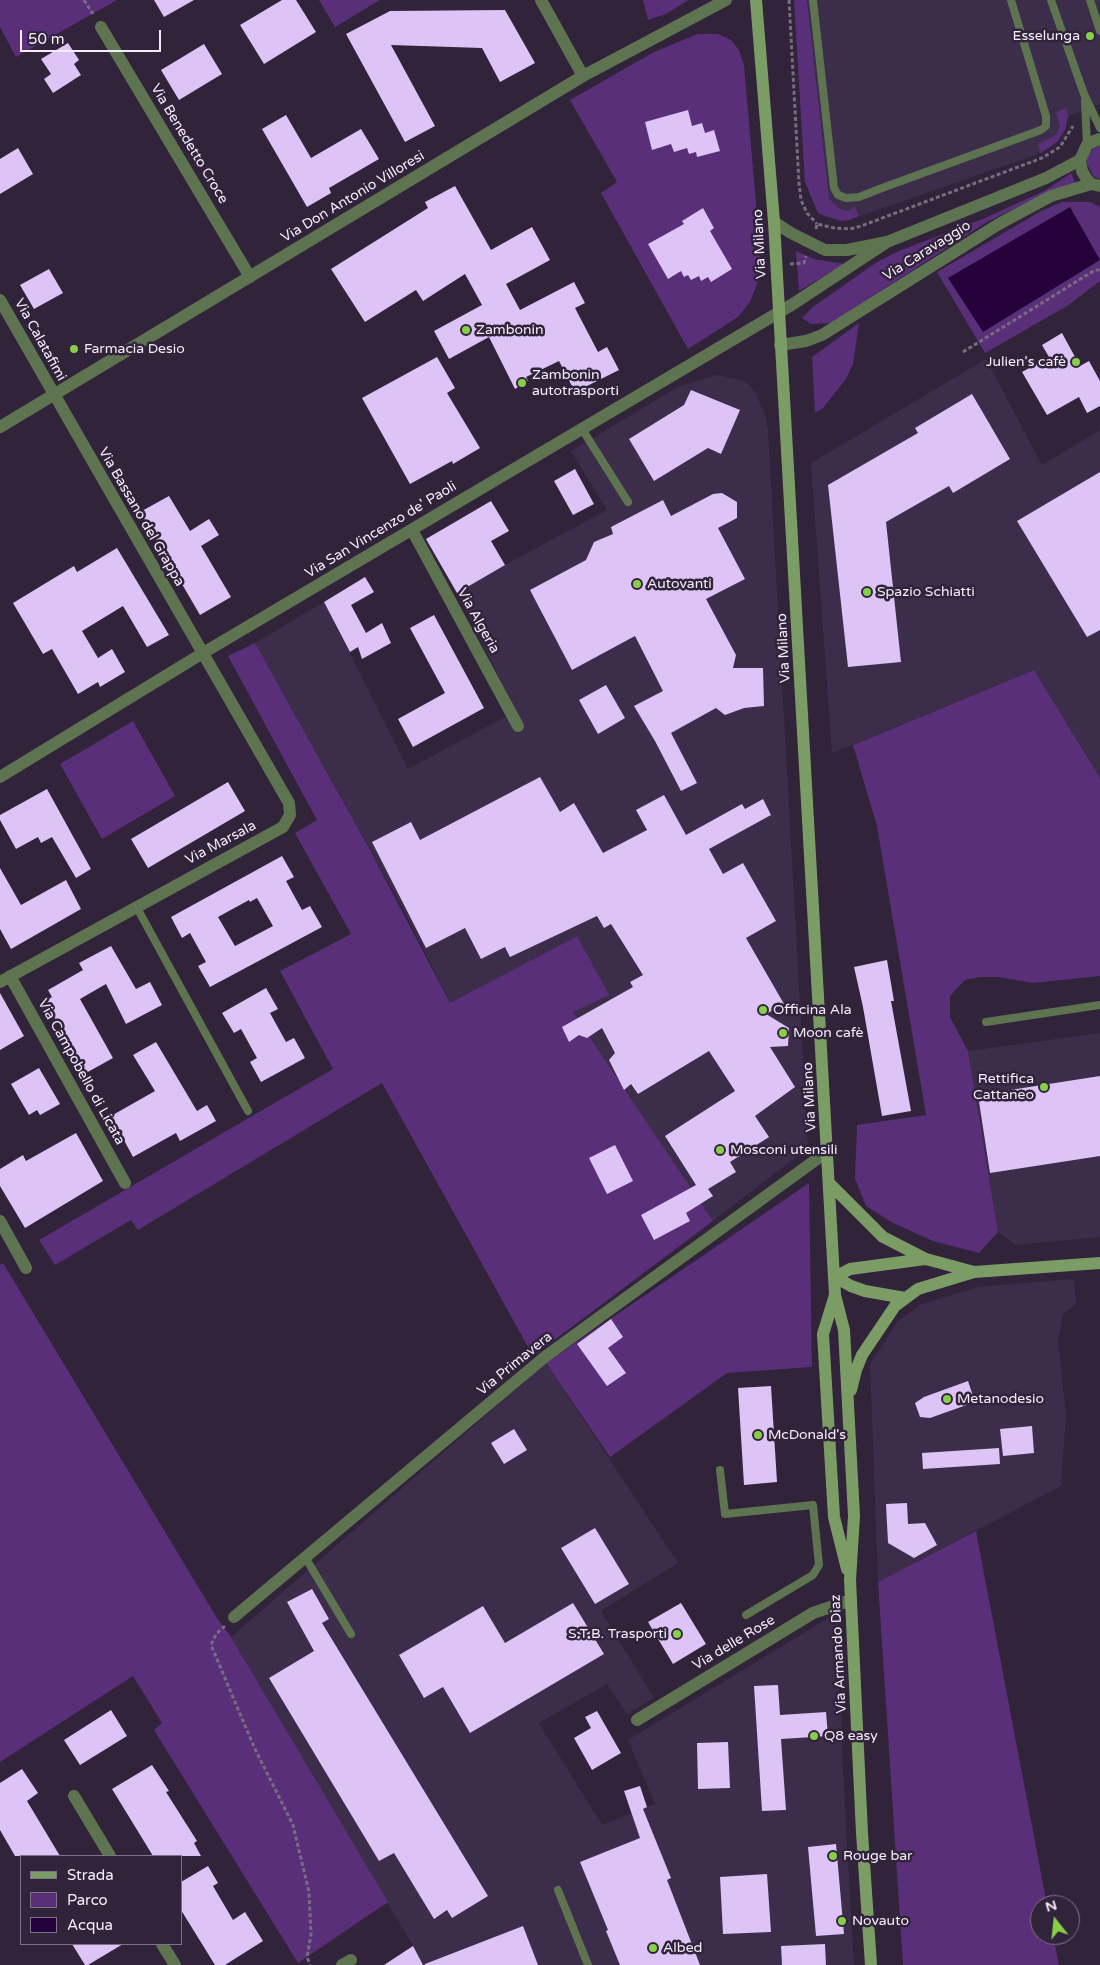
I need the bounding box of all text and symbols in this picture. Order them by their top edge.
scale bar [22,20,164,52]
place label: Esselunga [1013,28,1080,44]
text: 50 m [28,30,65,48]
marker: Esselunga [1084,30,1096,42]
street label: Via Benedetto Croce [147,81,231,207]
street label: Via Don Antonio Villoresi [278,148,428,246]
street label: Via Milano [750,209,770,279]
street label: Via Caravaggio [880,217,974,285]
street label: Via Calatafimi [10,296,70,384]
place label: Zambonin [476,322,544,338]
marker: Zambonin [460,324,472,336]
place label: Farmacia Desio [84,341,185,357]
marker: Farmacia Desio [68,343,80,355]
place label: Julien's cafè [986,354,1066,370]
marker: Julien's cafè [1070,356,1082,368]
place label: Zambonin autotrasporti [532,367,619,400]
marker: Zambonin autotrasporti [516,377,528,389]
street label: Via Bassano del Grappa [94,445,188,589]
street label: Via San Vincenzo de' Paoli [302,478,460,582]
place label: Autovanti [647,576,712,592]
marker: Autovanti [631,578,643,590]
place label: Spazio Schiatti [877,584,975,600]
street label: Via Algeria [453,585,503,657]
marker: Spazio Schiatti [861,586,873,598]
street label: Via Milano [774,613,794,683]
street label: Via Marsala [183,817,259,869]
street label: Via Campobello di Licata [34,996,128,1148]
place label: Officina Ala [773,1002,851,1018]
marker: Officina Ala [757,1004,769,1016]
place label: Moon cafè [793,1025,864,1041]
marker: Moon cafè [777,1027,789,1039]
street label: Via Milano [800,1062,820,1132]
place label: Rettifica Cattaneo [973,1071,1034,1104]
marker: Rettifica Cattaneo [1038,1081,1050,1093]
place label: Mosconi utensili [730,1142,838,1158]
marker: Mosconi utensili [714,1144,726,1156]
street label: Via Primavera [474,1329,556,1399]
place label: Metanodesio [957,1391,1044,1407]
marker: Metanodesio [941,1393,953,1405]
place label: McDonald's [768,1427,846,1443]
marker: McDonald's [752,1429,764,1441]
street label: Via Armando Diaz [827,1594,851,1714]
street label: Via delle Rose [690,1612,778,1674]
place label: S.T.B. Trasporti [568,1626,667,1642]
marker: S.T.B. Trasporti [671,1628,683,1640]
place label: Q8 easy [824,1728,878,1744]
marker: Q8 easy [808,1730,820,1742]
place label: Rouge bar [843,1848,912,1864]
marker: Rouge bar [827,1850,839,1862]
legend [20,1855,182,1945]
text: Strada [67,1866,114,1884]
text: Parco [67,1891,108,1909]
north arrow [1030,1895,1080,1945]
text: N [1043,1896,1059,1916]
place label: Novauto [852,1913,909,1929]
marker: Novauto [836,1915,848,1927]
text: Acqua [67,1916,113,1934]
place label: Albed [663,1940,702,1956]
marker: Albed [647,1942,659,1954]

